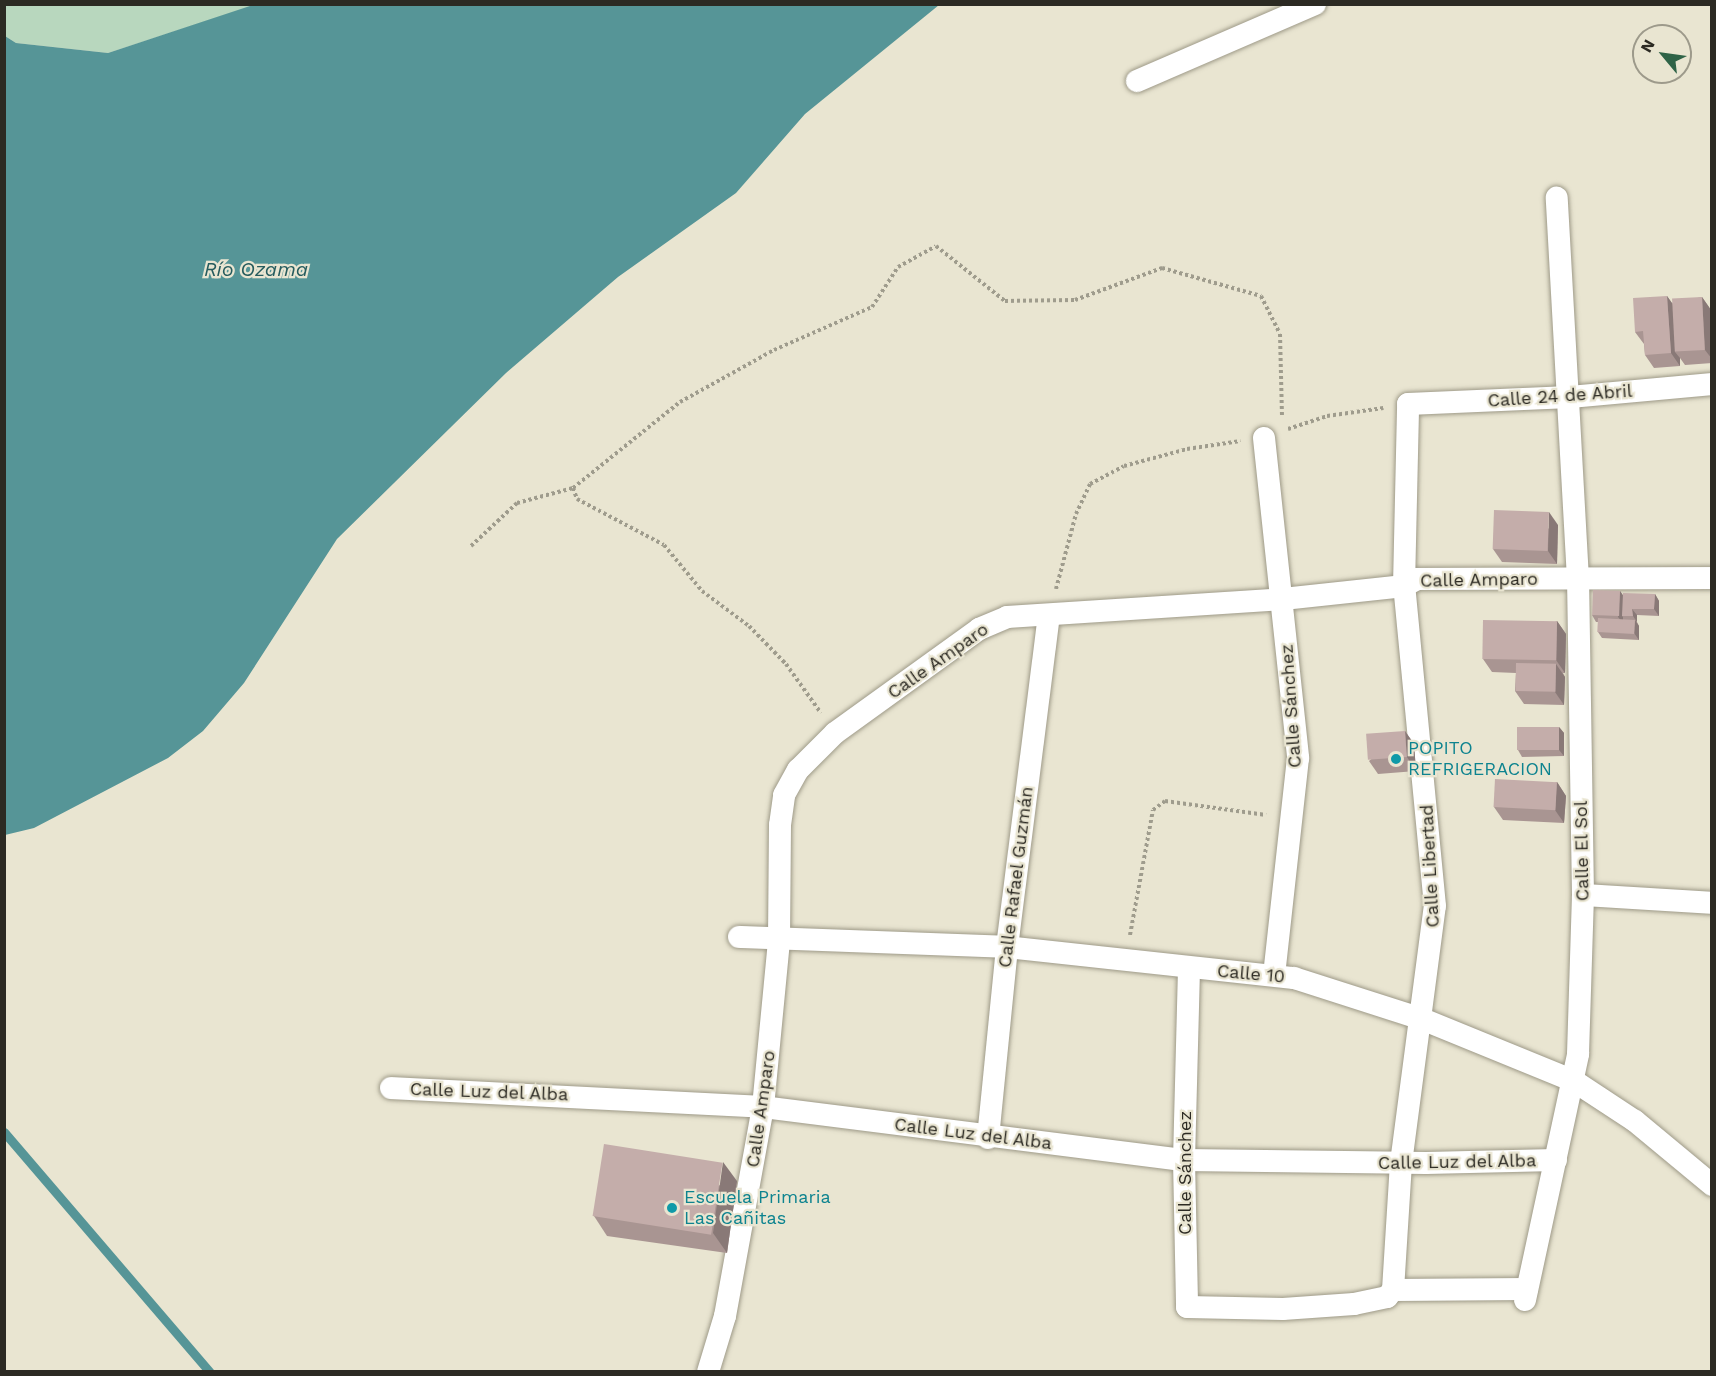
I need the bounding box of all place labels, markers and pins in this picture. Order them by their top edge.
place label: POPITO REFRIGERACION [1408,738,1552,780]
marker: POPITO REFRIGERACION [1389,752,1403,766]
place label: Escuela Primaria Las Cañitas [684,1187,831,1230]
marker: Escuela Primaria Las Cañitas [665,1201,679,1215]

